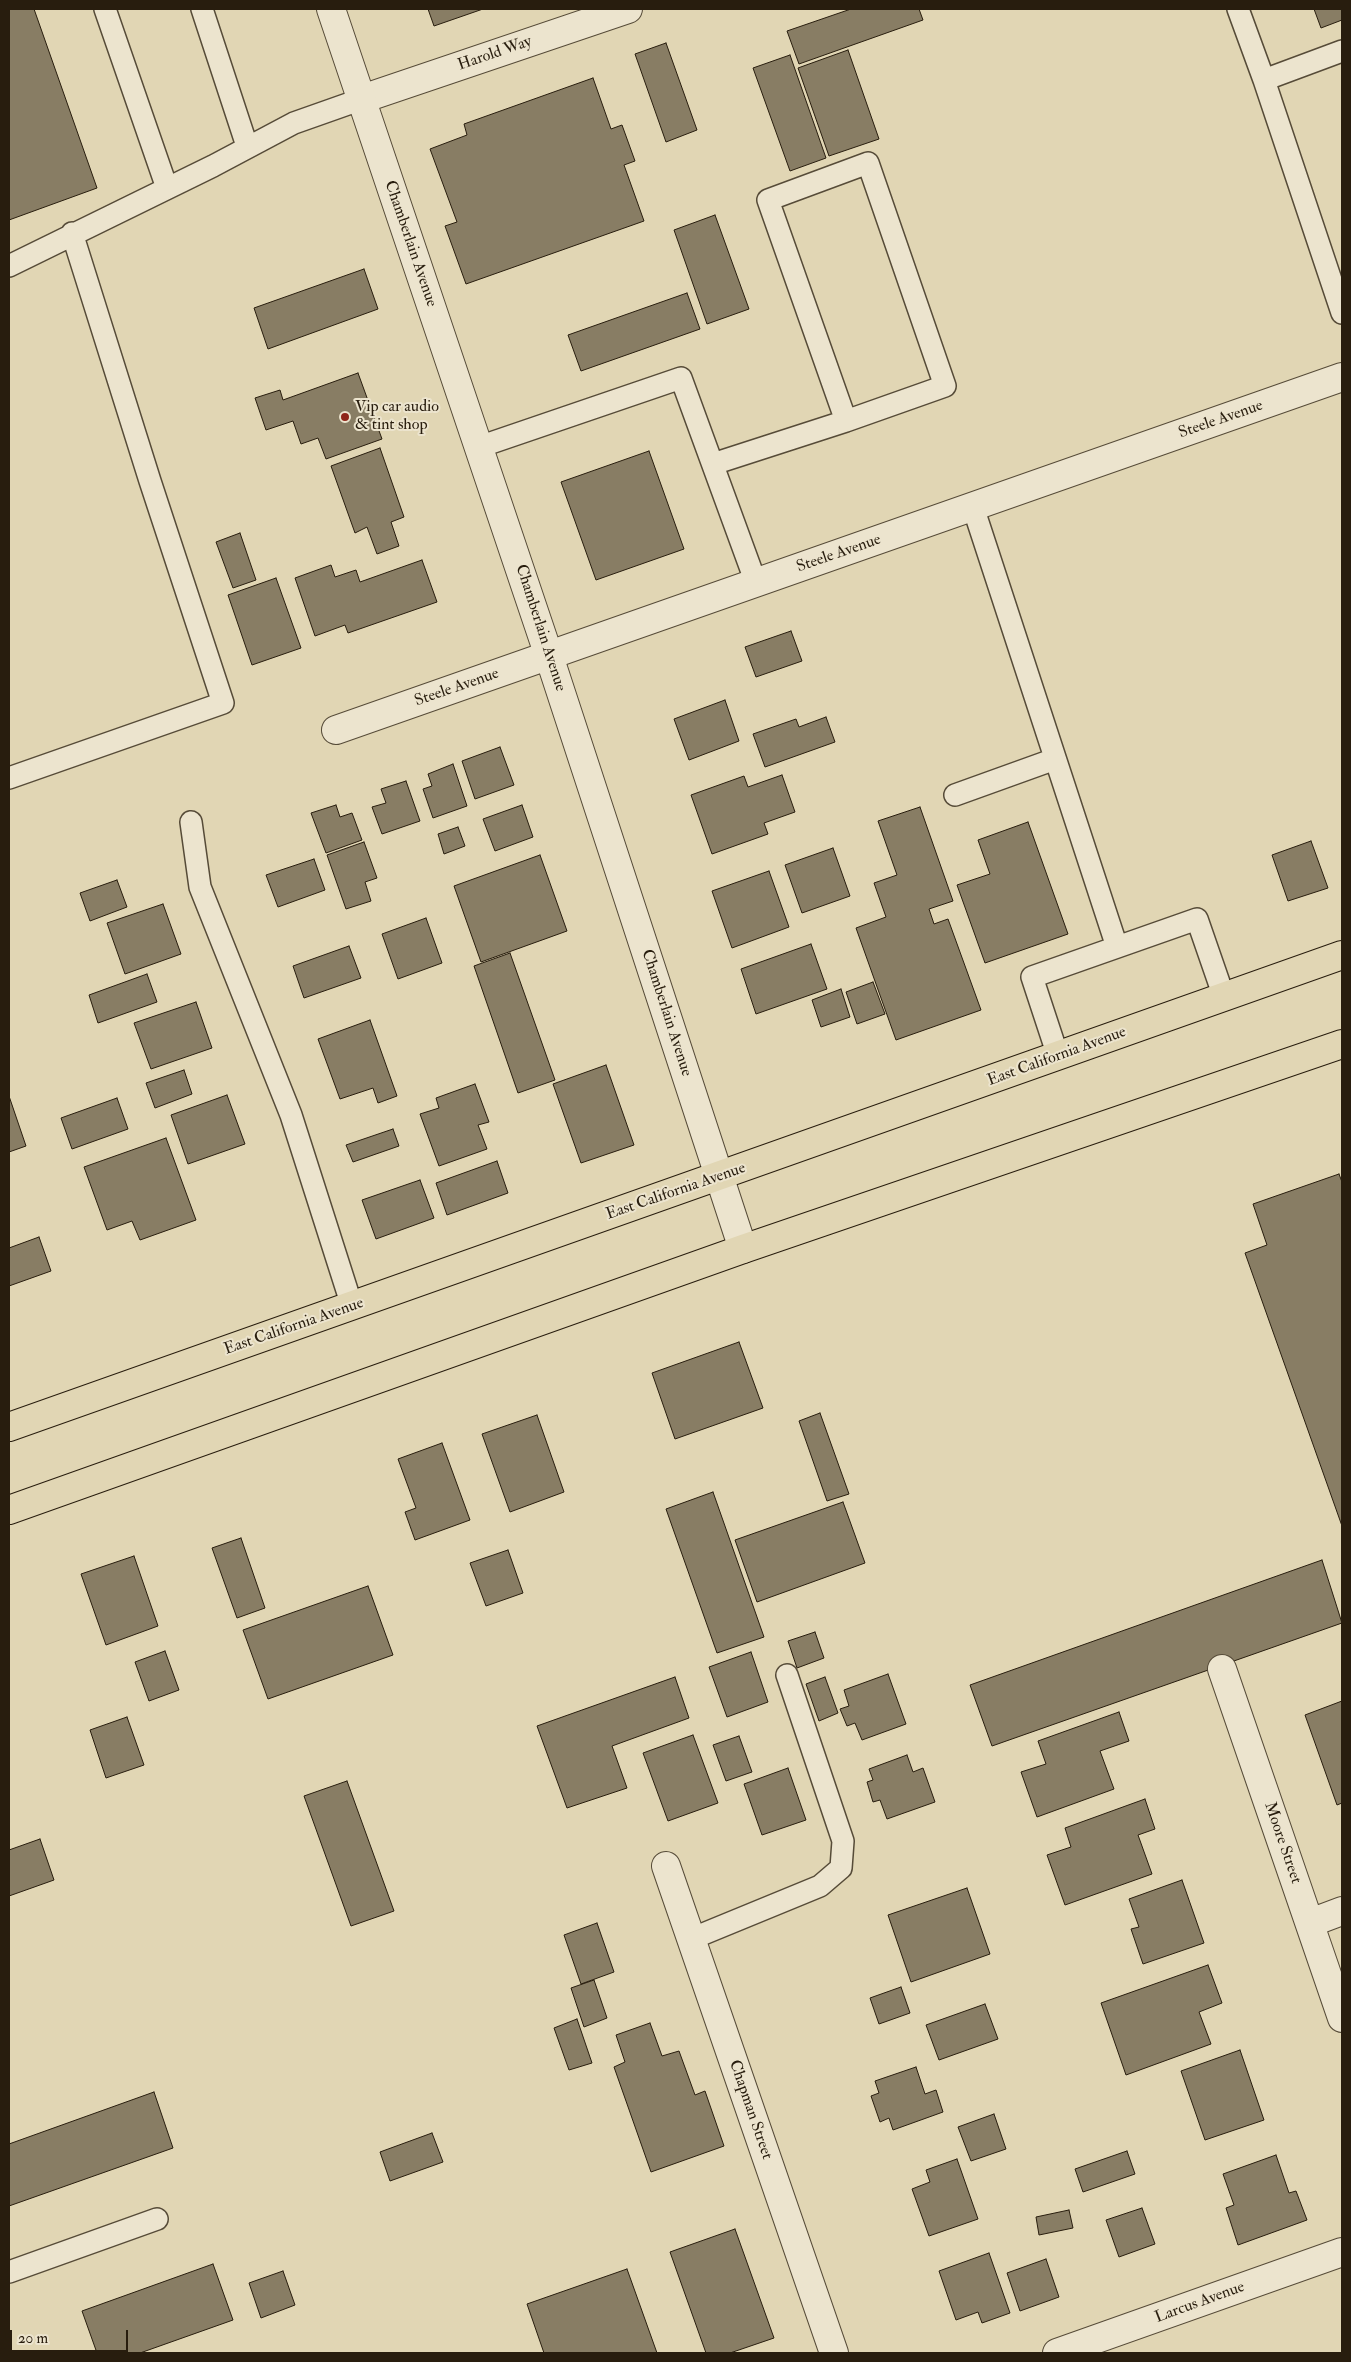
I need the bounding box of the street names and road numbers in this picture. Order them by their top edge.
street label: Harold Way [456,32,534,76]
street label: Chamberlain Avenue [379,178,441,310]
street label: Steele Avenue [1176,397,1266,443]
street label: Steele Avenue [794,531,884,577]
street label: Chamberlain Avenue [510,562,570,694]
street label: Steele Avenue [412,665,502,711]
street label: Chamberlain Avenue [636,947,696,1079]
street label: East California Avenue [985,1023,1129,1091]
street label: East California Avenue [604,1159,748,1225]
street label: East California Avenue [222,1294,366,1360]
street label: Moore Street [1259,1800,1305,1886]
street label: Chapman Street [724,2058,776,2162]
street label: Larcus Avenue [1153,2278,1247,2328]

